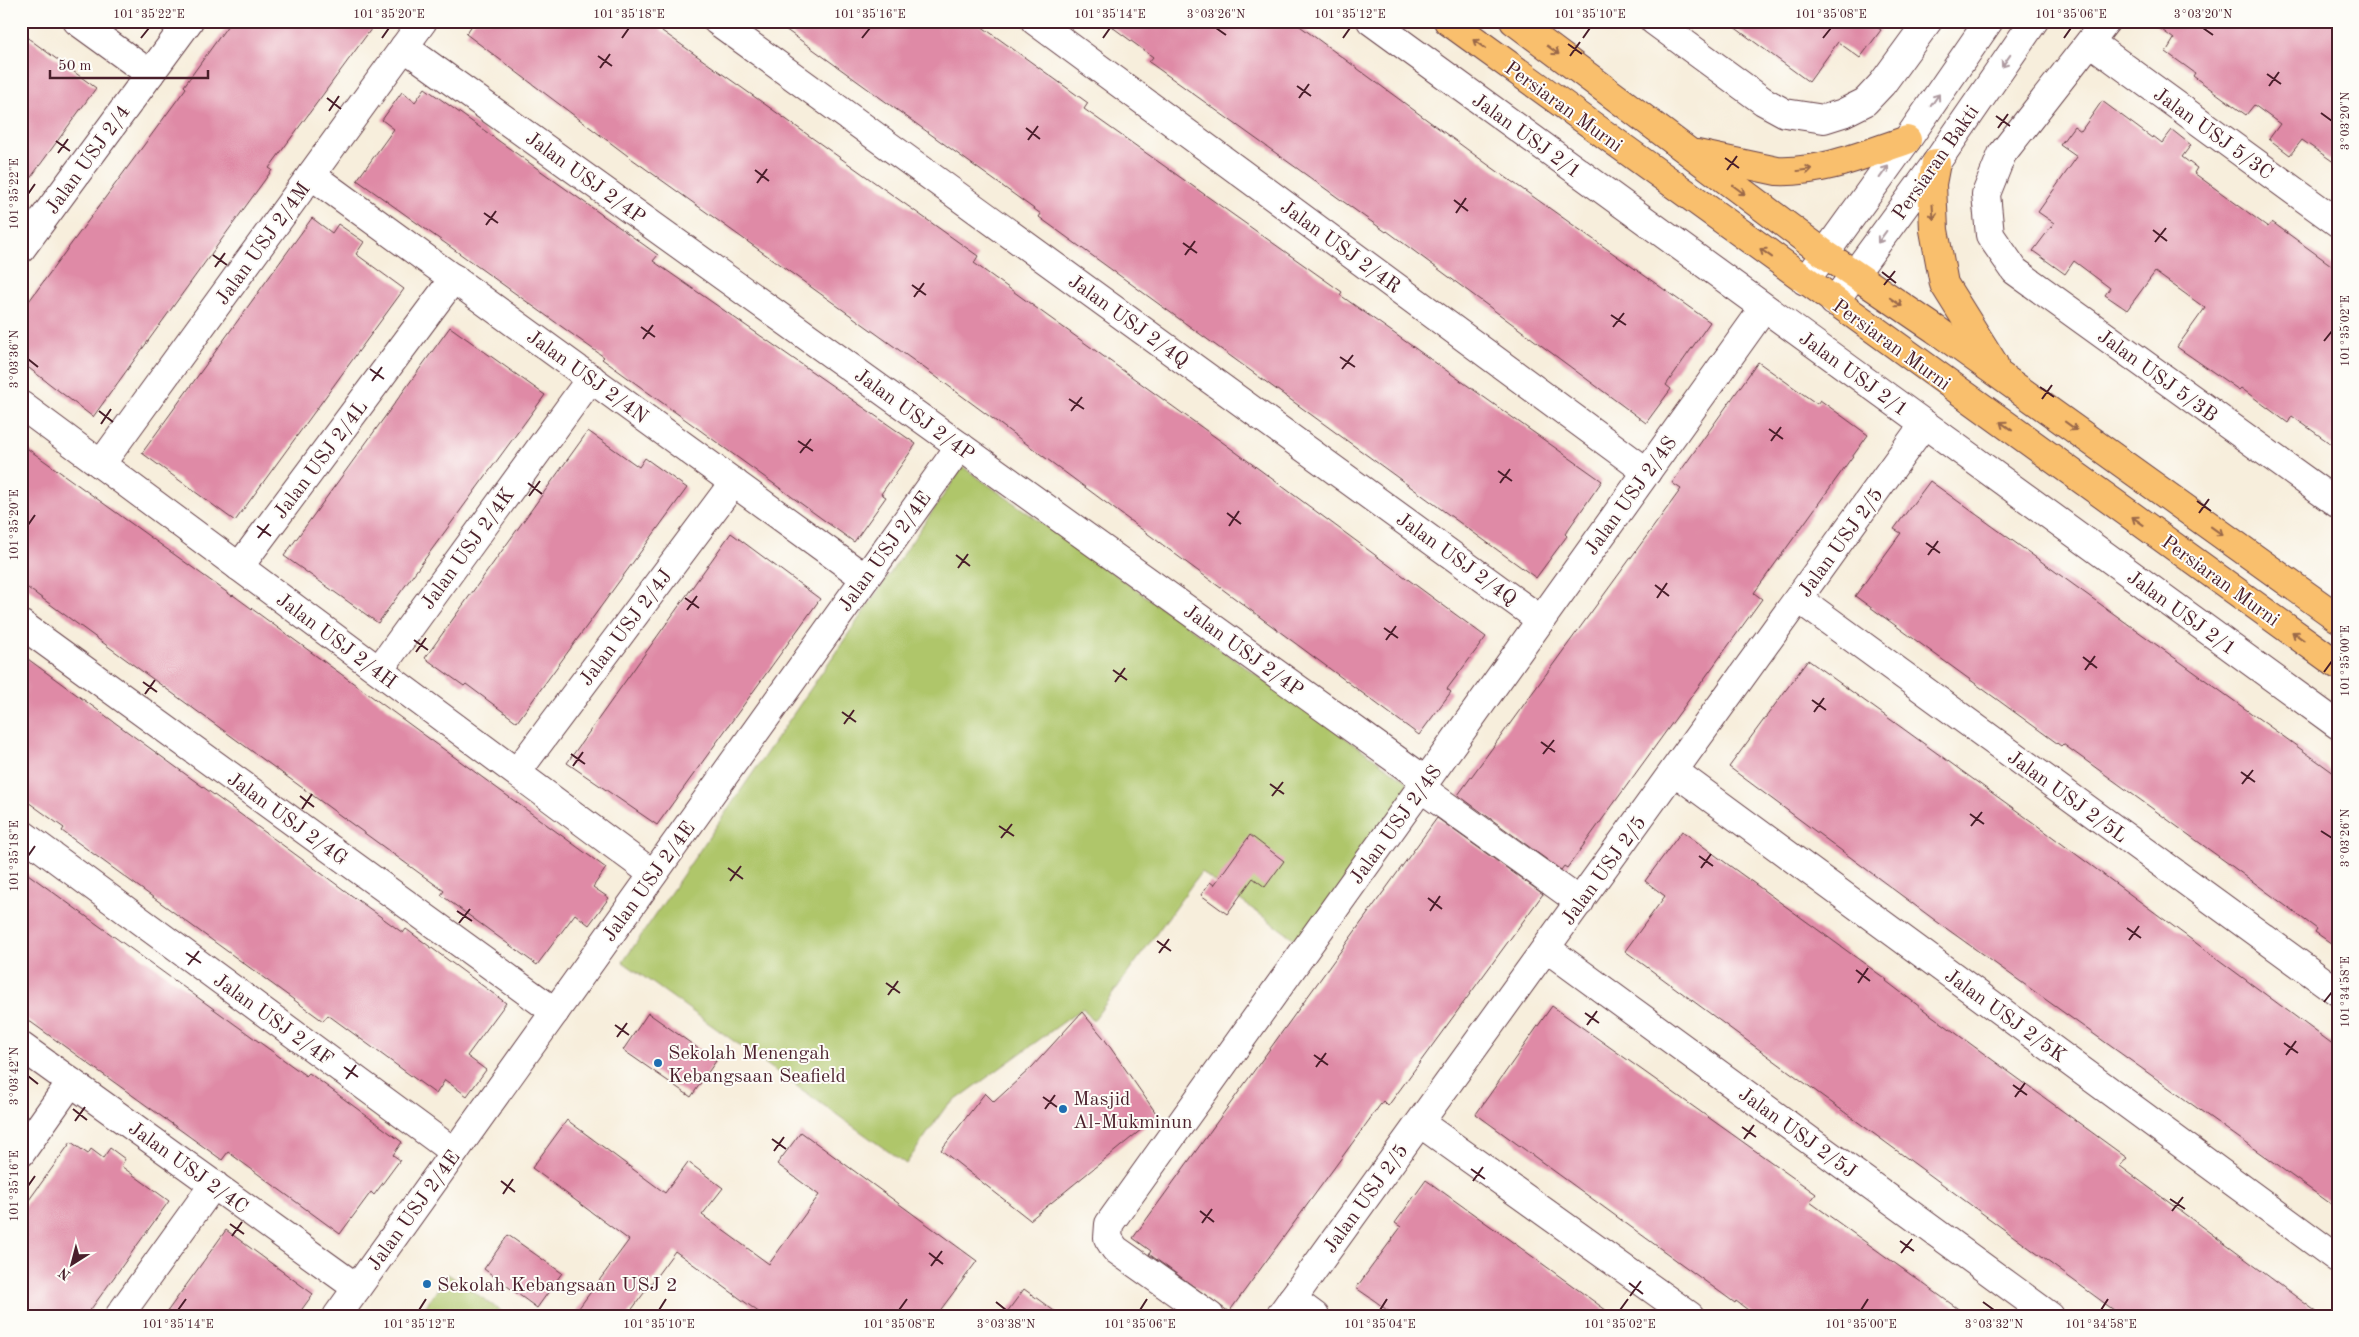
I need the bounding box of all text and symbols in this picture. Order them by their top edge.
text: 101°35'22"E [113,8,185,21]
text: 101°35'20"E [353,8,425,21]
text: 101°35'18"E [593,8,665,21]
text: 101°35'16"E [834,8,906,21]
text: 101°35'14"E [1074,8,1146,21]
text: 101°35'12"E [1314,8,1386,21]
text: 101°35'10"E [1554,8,1626,21]
text: 101°35'08"E [1795,8,1867,21]
text: 101°35'06"E [2035,8,2107,21]
text: 3°03'26"N [1187,9,1245,21]
text: 3°03'20"N [2174,9,2232,21]
one-way arrow [1472,39,1486,49]
one-way arrow [1546,45,1559,56]
scale bar [50,48,208,80]
one-way arrow [2001,54,2011,68]
street label: Persiaran Murni [1500,58,1625,157]
text: 50 m [58,59,92,74]
street label: Jalan USJ 5/3C [2149,85,2276,185]
street label: Jalan USJ 2/1 [1468,91,1584,183]
text: 3°03'20"N [2340,92,2352,150]
one-way arrow [1930,93,1940,107]
street label: Jalan USJ 2/4 [43,102,135,218]
street label: Persiaran Bakti [1890,102,1984,224]
street label: Jalan USJ 2/4P [521,129,648,229]
text: 101°35'22"E [8,158,21,230]
one-way arrow [1797,165,1813,175]
one-way arrow [1879,165,1889,179]
street label: Jalan USJ 2/4M [213,179,315,309]
one-way arrow [1732,184,1745,195]
street label: Jalan USJ 2/4R [1276,197,1404,298]
one-way arrow [1929,203,1938,219]
one-way arrow [1877,230,1888,243]
one-way arrow [1760,247,1773,258]
street label: Jalan USJ 2/4Q [1064,272,1192,372]
text: 101°35'02"E [2339,295,2352,367]
street label: Persiaran Murni [1828,296,1953,395]
one-way arrow [1889,297,1903,307]
street label: Jalan USJ 2/4N [523,327,651,428]
street label: Jalan USJ 5/3B [2093,327,2220,427]
street label: Jalan USJ 2/1 [1795,329,1911,421]
text: 3°03'36"N [9,330,21,388]
street label: Jalan USJ 2/4P [850,366,977,466]
street label: Jalan USJ 2/4L [271,397,372,523]
one-way arrow [1999,421,2013,431]
one-way arrow [2064,421,2078,431]
street label: Jalan USJ 2/4S [1582,433,1681,559]
street label: Jalan USJ 2/4K [418,485,519,613]
street label: Jalan USJ 2/5 [1796,485,1888,601]
text: 101°35'20"E [8,489,21,561]
street label: Jalan USJ 2/4E [836,489,936,616]
street label: Jalan USJ 2/4Q [1392,510,1520,610]
one-way arrow [2132,515,2145,526]
one-way arrow [2210,526,2224,536]
street label: Persiaran Murni [2157,532,2282,631]
street label: Jalan USJ 2/4J [577,566,677,690]
street label: Jalan USJ 2/1 [2123,568,2239,660]
street label: Jalan USJ 2/4H [272,590,400,693]
street label: Jalan USJ 2/4P [1179,602,1306,702]
text: 101°35'00"E [2339,625,2352,697]
one-way arrow [2291,631,2305,641]
street label: Jalan USJ 2/5L [2003,748,2130,848]
street label: Jalan USJ 2/4S [1347,762,1446,888]
street label: Jalan USJ 2/4G [223,769,351,870]
text: 3°03'26"N [2340,809,2352,867]
street label: Jalan USJ 2/5 [1559,813,1651,929]
street label: Jalan USJ 2/4E [600,819,700,946]
text: 101°35'18"E [8,820,21,892]
text: 101°34'58"E [2339,956,2352,1028]
street label: Jalan USJ 2/5K [1941,966,2069,1067]
street label: Jalan USJ 2/4F [209,971,336,1071]
place label: Sekolah Menengah Kebangsaan Seafield [668,1044,846,1087]
text: 3°03'42"N [9,1047,21,1105]
marker: Sekolah Menengah Kebangsaan Seafield [652,1057,664,1069]
street label: Jalan USJ 2/5J [1734,1084,1859,1183]
place label: Masjid Al-Mukminun [1073,1090,1193,1133]
marker: Masjid Al-Mukminun [1057,1103,1069,1115]
street label: Jalan USJ 2/4C [124,1119,251,1219]
street label: Jalan USJ 2/5 [1321,1141,1413,1257]
street label: Jalan USJ 2/4E [365,1148,465,1275]
text: 101°35'16"E [8,1150,21,1222]
north arrow [48,1240,98,1290]
text: N [56,1265,73,1283]
place label: Sekolah Kebangsaan USJ 2 [437,1276,678,1296]
marker: Sekolah Kebangsaan USJ 2 [421,1278,433,1290]
text: 101°35'14"E [142,1318,214,1331]
text: 101°35'12"E [383,1318,455,1331]
text: 101°35'10"E [623,1318,695,1331]
text: 101°35'08"E [863,1318,935,1331]
text: 101°35'06"E [1104,1318,1176,1331]
text: 101°35'04"E [1344,1318,1416,1331]
text: 101°35'02"E [1584,1318,1656,1331]
text: 101°35'00"E [1825,1318,1897,1331]
text: 101°34'58"E [2065,1318,2137,1331]
text: 3°03'38"N [977,1319,1035,1331]
text: 3°03'32"N [1965,1319,2023,1331]

